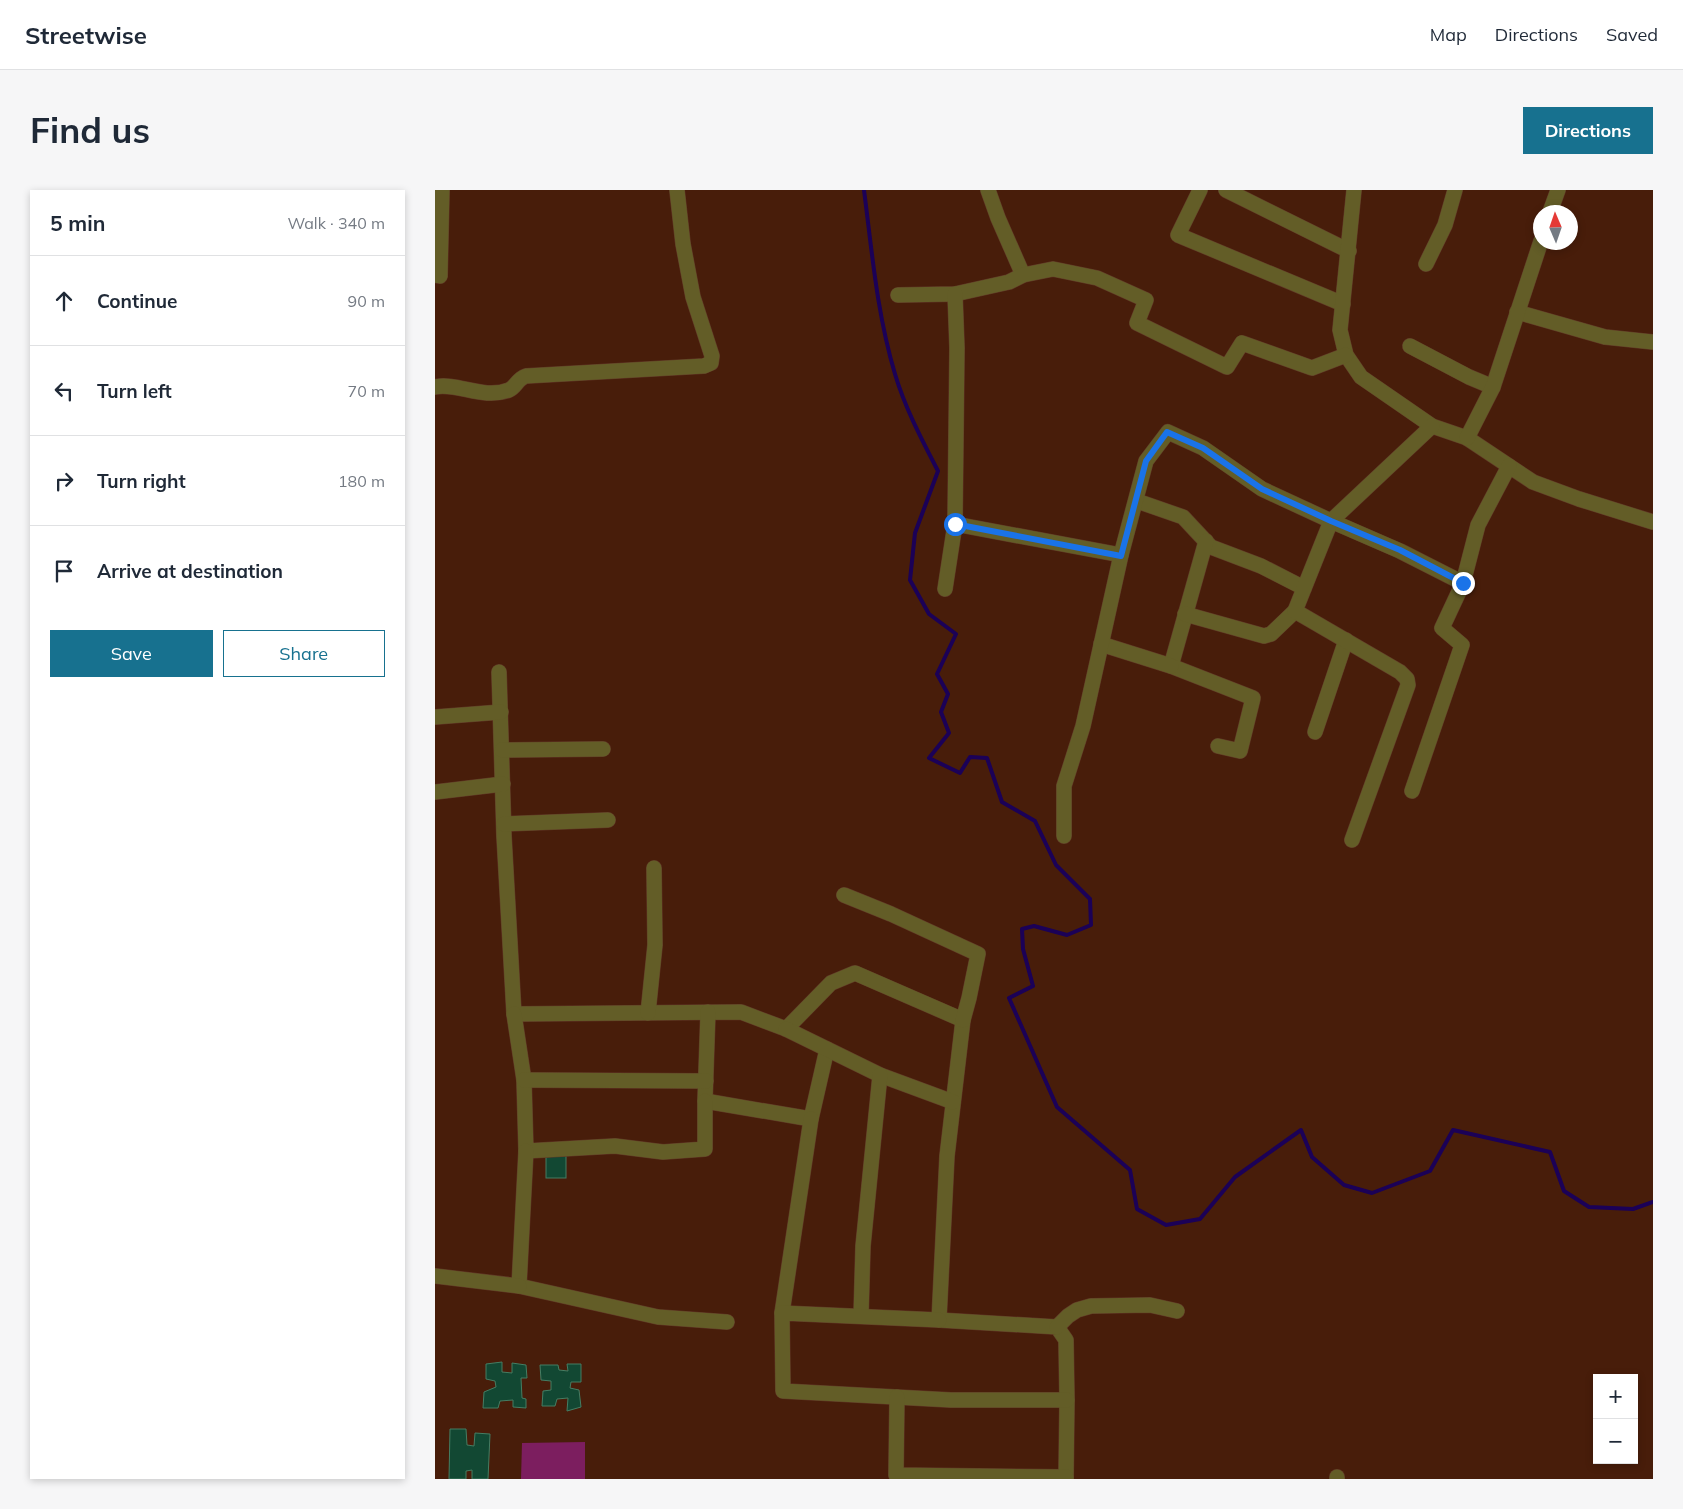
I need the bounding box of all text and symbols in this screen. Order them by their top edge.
text: Streetwise [25,20,147,50]
text: Map [1430,23,1467,46]
text: Directions [1495,23,1578,46]
text: Saved [1606,23,1658,46]
button: Directions [1523,107,1653,154]
text: Find us [30,108,150,152]
north arrow [1533,205,1578,250]
text: 5 min [50,210,105,236]
text: Walk · 340 m [287,213,385,233]
icon: ahead [50,287,78,315]
text: Continue [97,289,177,313]
text: 90 m [348,291,385,311]
icon: left [50,377,78,405]
text: Turn left [97,379,172,403]
text: 70 m [348,381,385,401]
icon: right [50,467,78,495]
text: Turn right [97,469,186,493]
text: 180 m [338,471,385,491]
route start [944,513,967,536]
icon: arrive [50,557,78,585]
text: Arrive at destination [97,559,283,583]
route end [1452,572,1475,595]
button: Save [50,630,213,677]
button: Share [223,630,385,677]
map controls [1593,1374,1638,1464]
button: + [1593,1374,1638,1419]
button: − [1593,1419,1638,1464]

